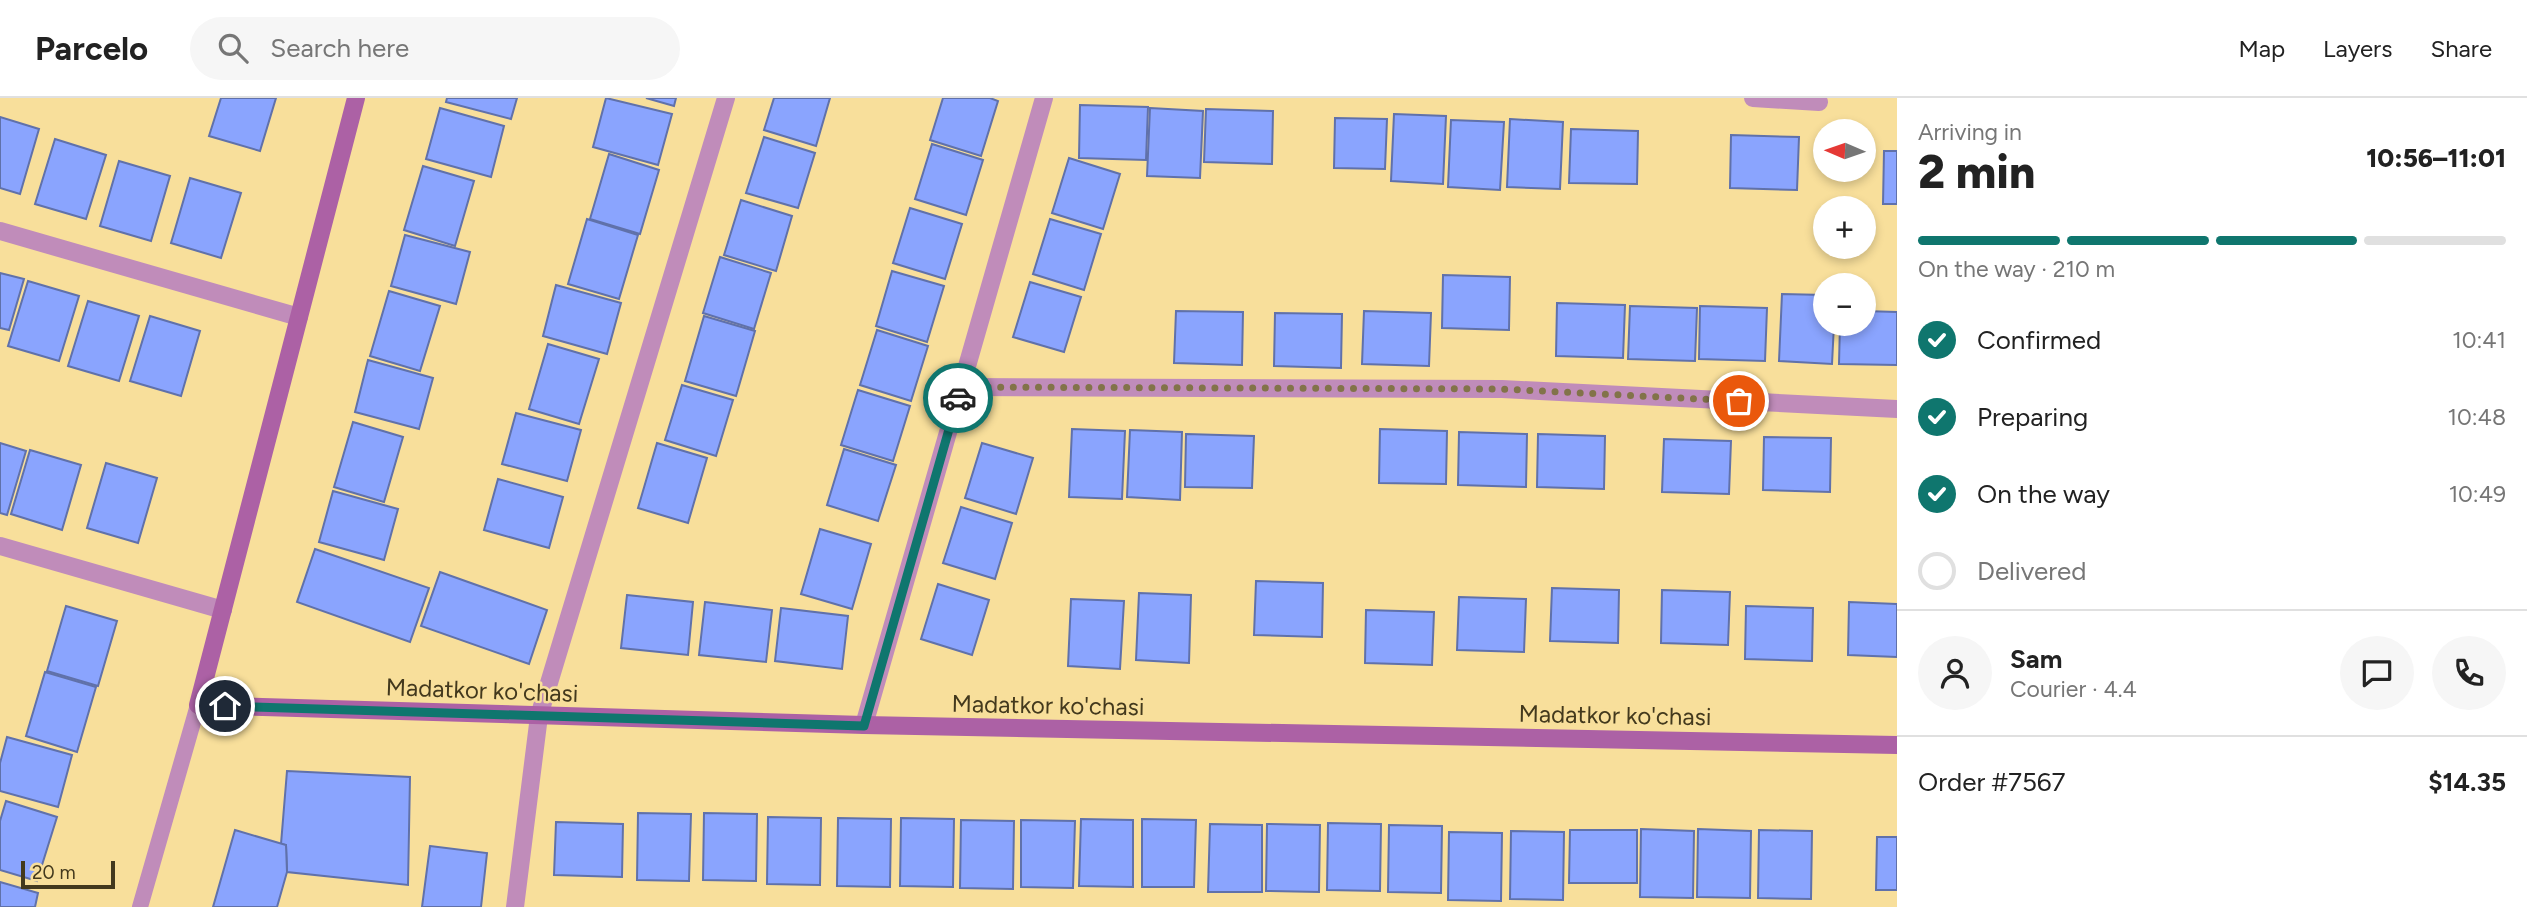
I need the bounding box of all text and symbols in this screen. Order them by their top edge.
search box [190,17,680,80]
text: Parcelo [35,29,148,68]
icon: search [214,29,252,67]
text: Search here [270,32,409,64]
text: Map [2238,34,2285,63]
text: Layers [2323,34,2392,63]
text: Share [2430,34,2492,63]
text: Arriving in [1918,118,2022,146]
north arrow [1813,119,1876,182]
map controls [1813,119,1876,336]
text: 10:56–11:01 [2366,142,2506,174]
text: 2 min [1918,144,2035,200]
button: + [1813,196,1876,259]
text: On the way · 210 m [1918,255,2115,283]
button: − [1813,273,1876,336]
icon: check [1918,321,1956,359]
text: Confirmed [1977,324,2101,356]
text: 10:41 [2452,326,2506,354]
courier [923,363,993,433]
pin [1709,371,1769,431]
icon: car [939,379,977,417]
icon: bag [1720,382,1758,420]
icon: check [1918,398,1956,436]
text: Preparing [1977,401,2088,433]
text: 10:48 [2448,403,2506,431]
icon: check [1918,475,1956,513]
text: On the way [1977,478,2110,510]
text: 10:49 [2449,480,2506,508]
text: Delivered [1977,555,2086,587]
button: person [1918,636,1992,710]
button: chat [2340,636,2414,710]
button: phone [2432,636,2506,710]
text: Sam [2010,643,2062,675]
street label: Madatkor ko'chasi [385,672,579,708]
text: Courier · 4.4 [2010,675,2137,703]
pin [195,676,255,736]
icon: home [206,687,244,725]
street label: Madatkor ko'chasi [951,689,1145,721]
street label: Madatkor ko'chasi [1518,699,1712,731]
text: Order #7567 [1918,766,2066,798]
text: $14.35 [2428,766,2506,798]
scale bar [21,858,116,890]
text: 20 m [32,861,76,884]

